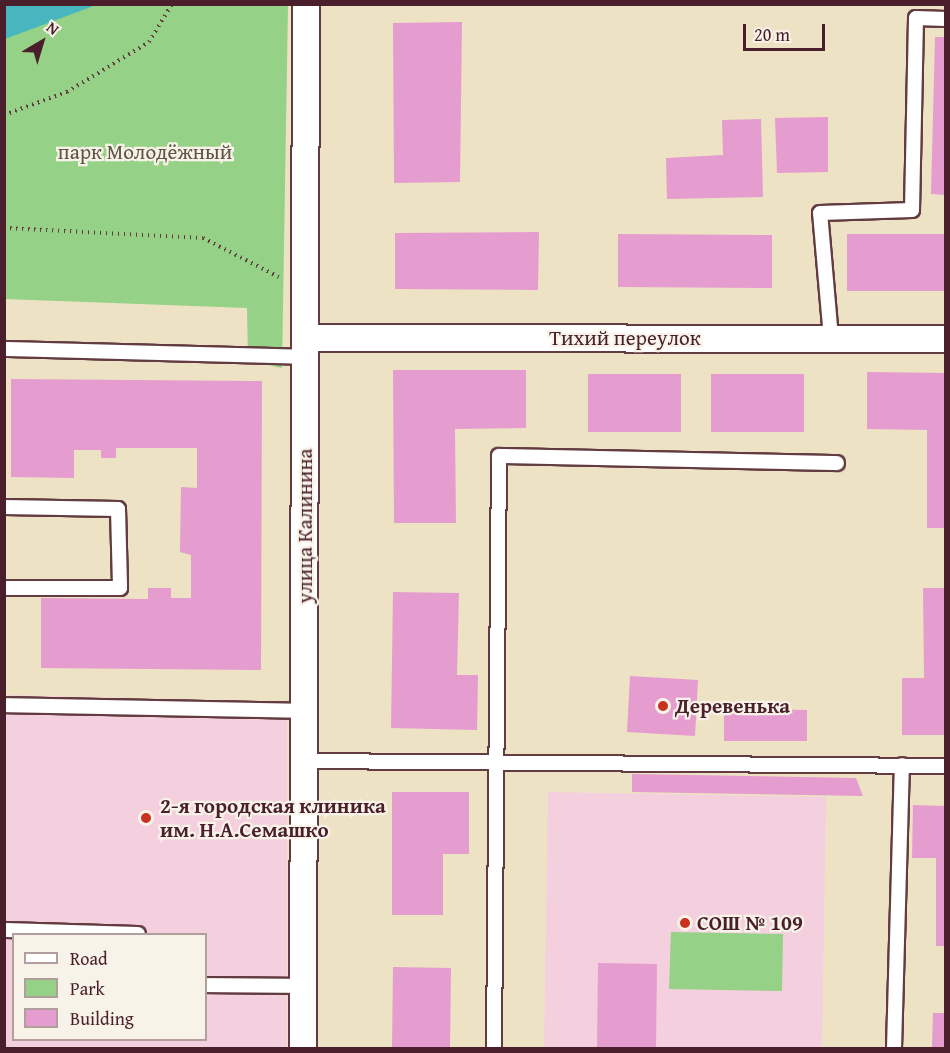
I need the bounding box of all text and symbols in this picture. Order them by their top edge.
north arrow [12,12,72,72]
scale bar [746,12,828,50]
text: N [41,15,65,41]
text: 20 m [754,21,790,48]
park label: парк Молодёжный [58,139,232,165]
street label: Тихий переулок [549,325,701,351]
street label: улица Калинина [292,448,318,604]
place label: Деревенька [675,693,790,719]
marker: Деревенька [656,699,670,713]
place label: 2-я городская клиника им. Н.А.Семашко [160,793,386,843]
marker: 2-я городская клиника им. Н.А.Семашко [137,809,155,827]
place label: СОШ № 109 [697,910,803,936]
marker: СОШ № 109 [678,916,692,930]
legend [12,933,207,1041]
text: Road [70,945,108,972]
text: Park [70,975,105,1002]
text: Building [70,1005,134,1032]

